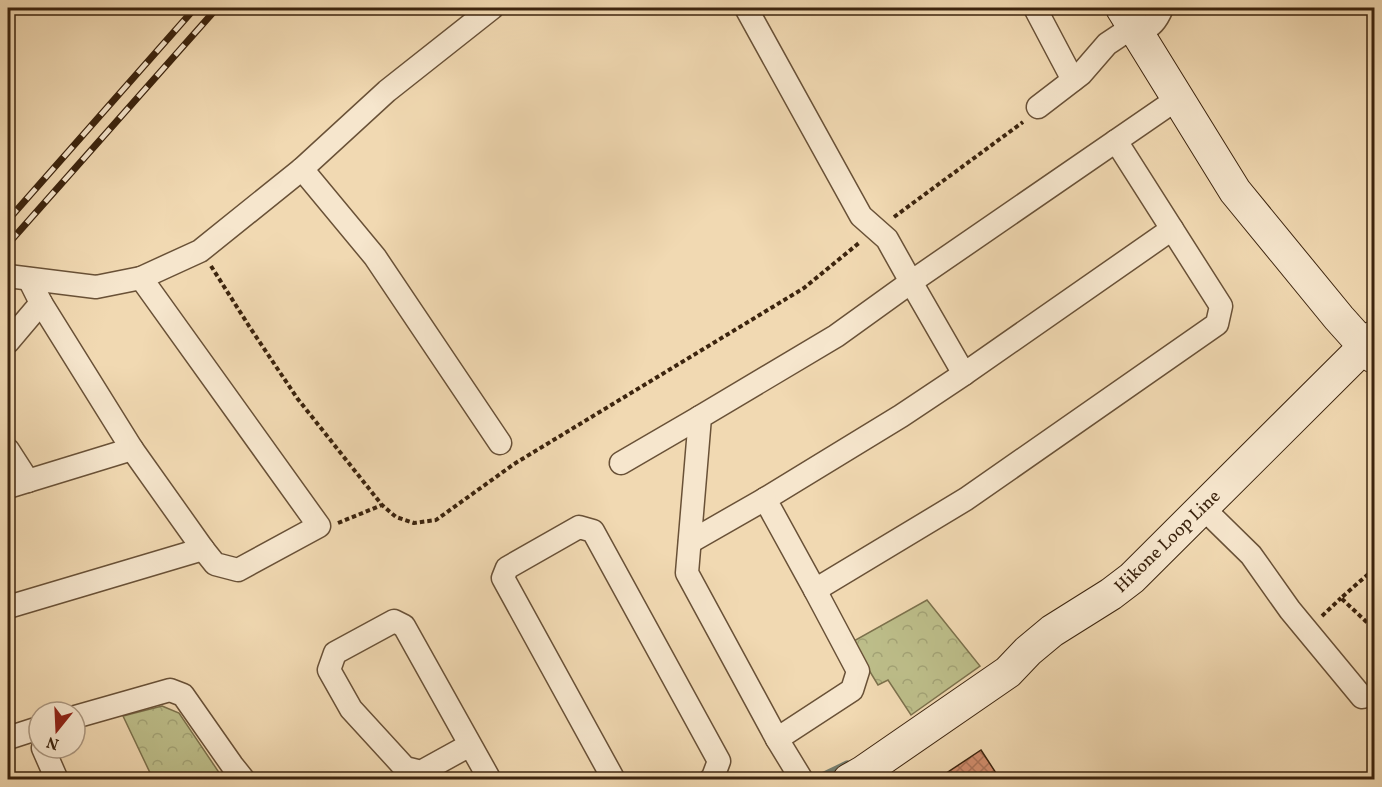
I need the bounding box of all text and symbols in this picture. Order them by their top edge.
street label: Hikone Loop Line [1109,485,1227,599]
north arrow [27,700,87,760]
text: N [44,730,62,755]

